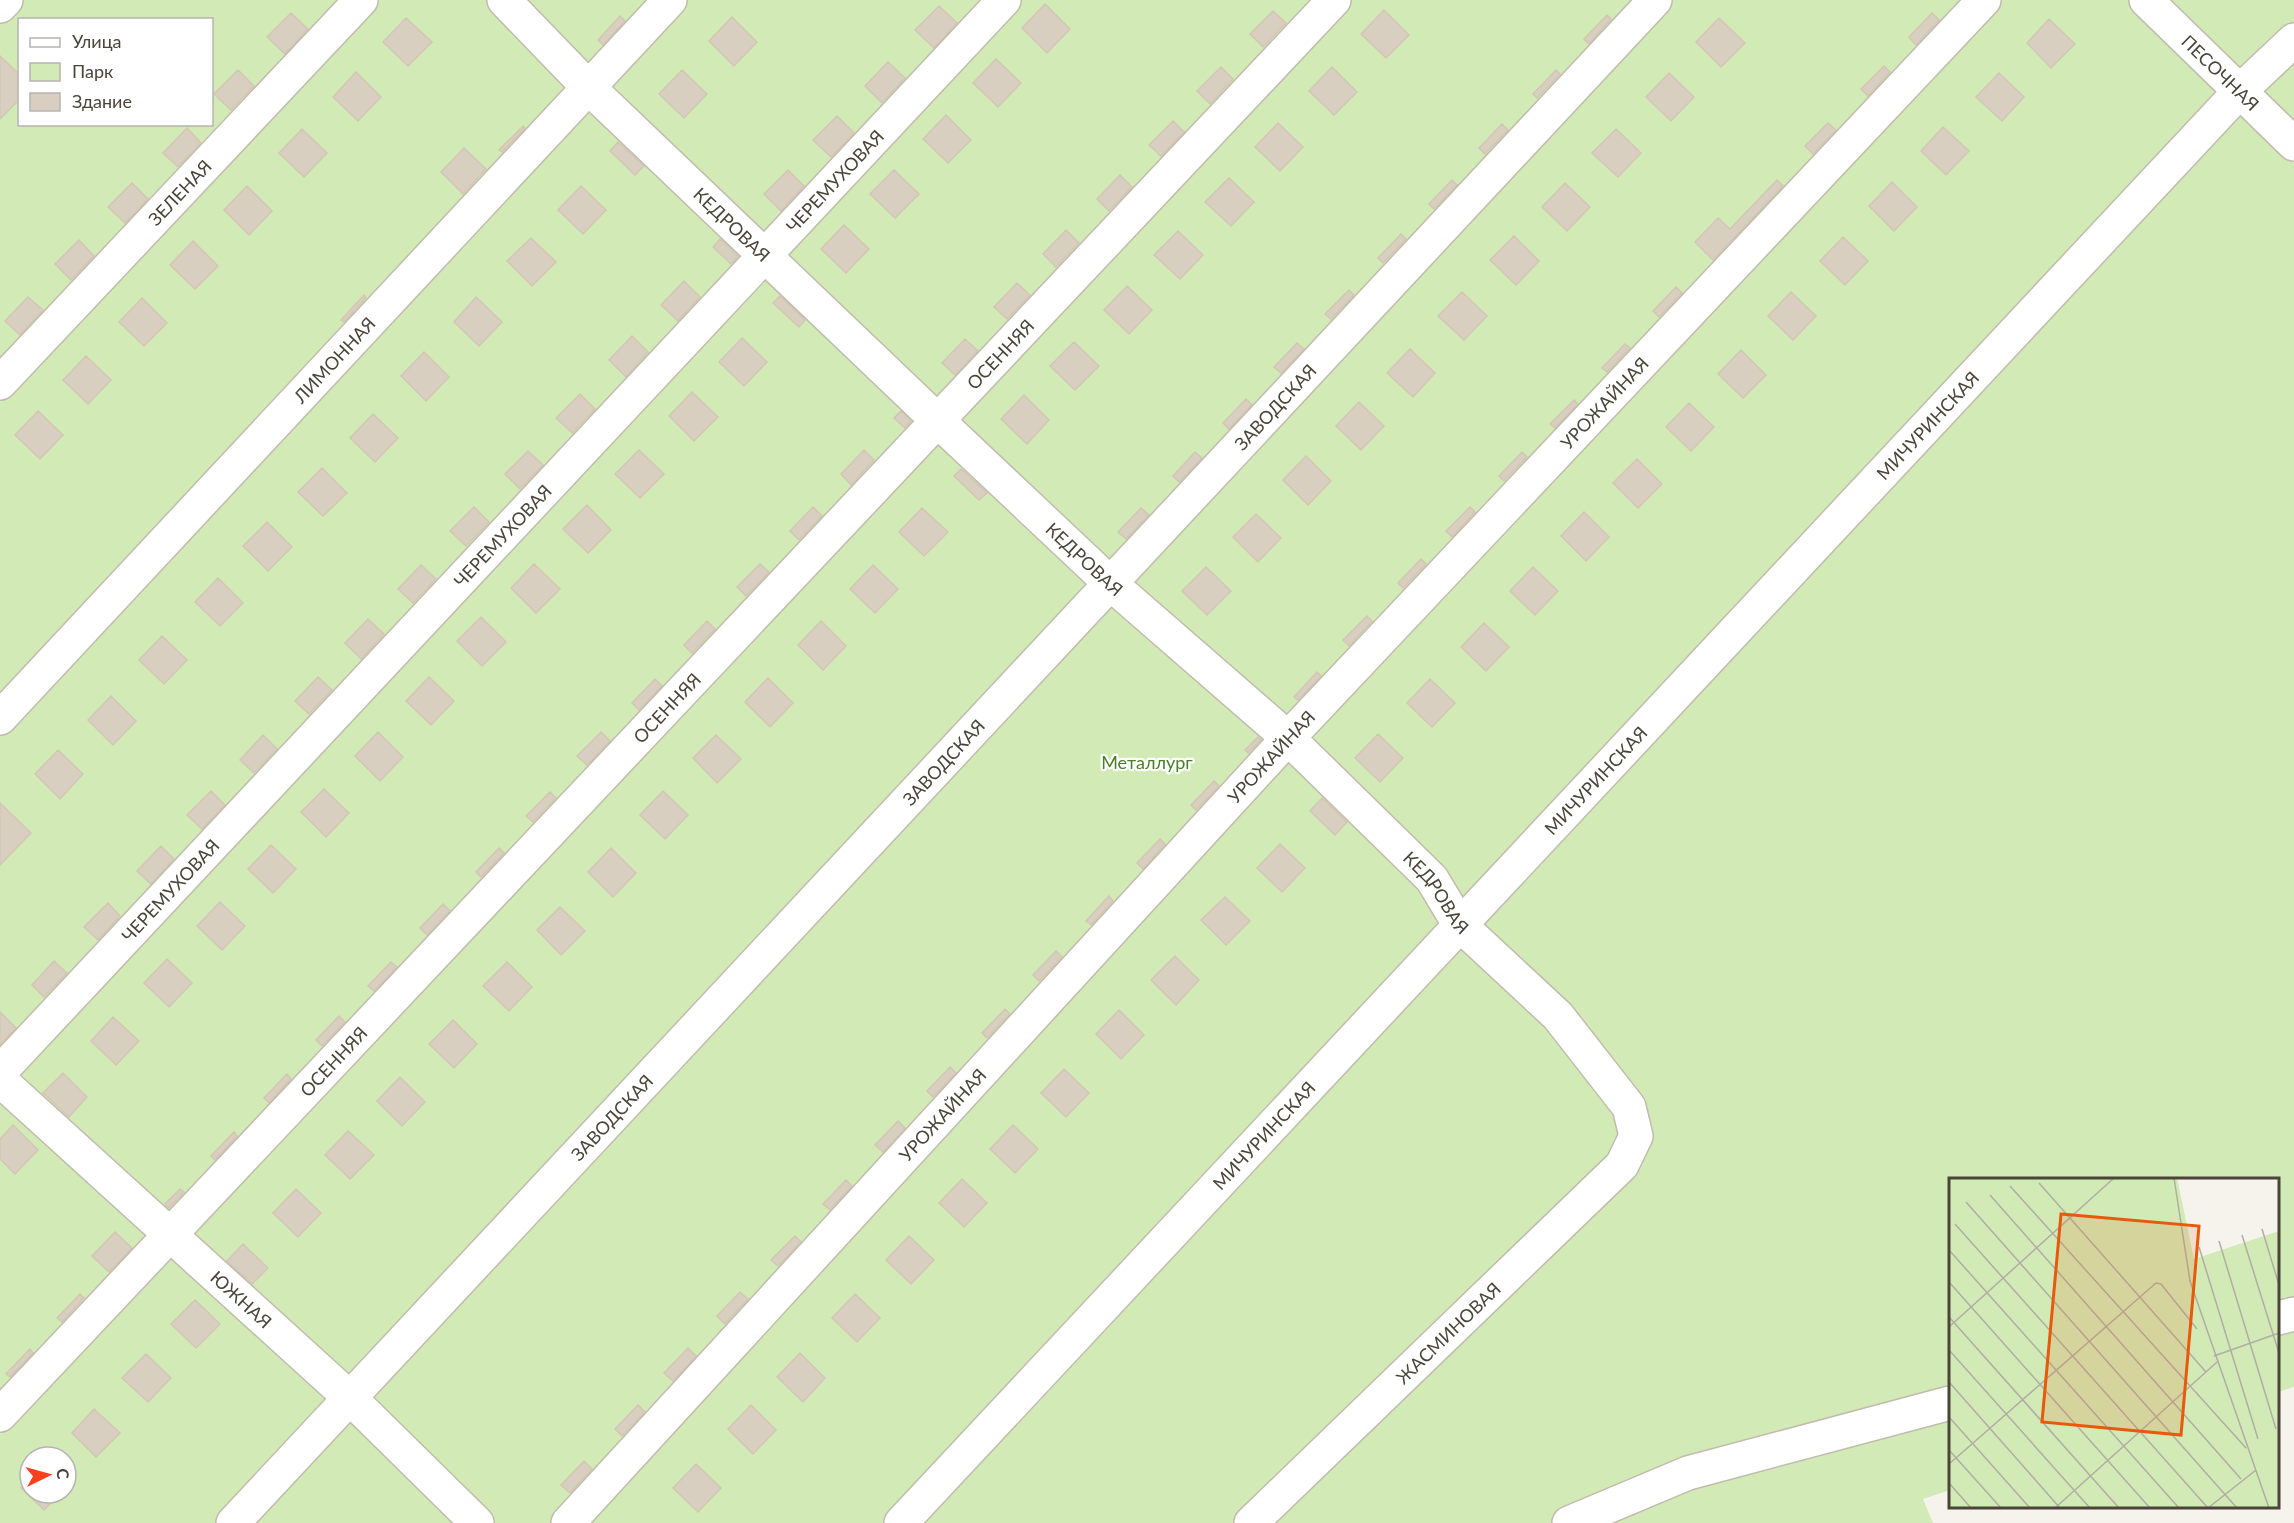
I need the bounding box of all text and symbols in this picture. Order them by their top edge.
legend [18,18,213,126]
text: Улица [72,30,122,52]
street label: ПЕСОЧНАЯ [2177,30,2264,115]
text: Парк [72,60,114,82]
text: Здание [72,90,132,112]
street label: ЧЕРЕМУХОВАЯ [781,125,888,237]
street label: ЗЕЛЕНАЯ [144,155,216,230]
street label: КЕДРОВАЯ [689,183,775,266]
street label: ЛИМОННАЯ [288,312,380,408]
street label: ОСЕННЯЯ [962,314,1038,394]
street label: УРОЖАЙНАЯ [1556,352,1653,453]
street label: ЗАВОДСКАЯ [1230,359,1321,455]
street label: МИЧУРИНСКАЯ [1872,366,1983,484]
street label: ЧЕРЕМУХОВАЯ [449,480,556,591]
street label: КЕДРОВАЯ [1041,518,1128,600]
street label: ОСЕННЯЯ [628,668,705,747]
street label: УРОЖАЙНАЯ [1223,706,1319,808]
street label: ЗАВОДСКАЯ [898,714,989,810]
street label: МИЧУРИНСКАЯ [1540,721,1652,839]
park label: Металлург [1101,751,1193,773]
street label: ЧЕРЕМУХОВАЯ [117,834,224,946]
street label: КЕДРОВАЯ [1399,846,1474,939]
street label: ОСЕННЯЯ [295,1022,372,1101]
street label: УРОЖАЙНАЯ [894,1064,991,1166]
street label: ЗАВОДСКАЯ [566,1070,657,1165]
street label: МИЧУРИНСКАЯ [1208,1076,1320,1194]
inset map [1949,1178,2279,1508]
street label: ЮЖНАЯ [206,1266,276,1333]
street label: ЖАСМИНОВАЯ [1391,1278,1505,1388]
north arrow [18,1445,78,1505]
text: С [54,1468,73,1480]

